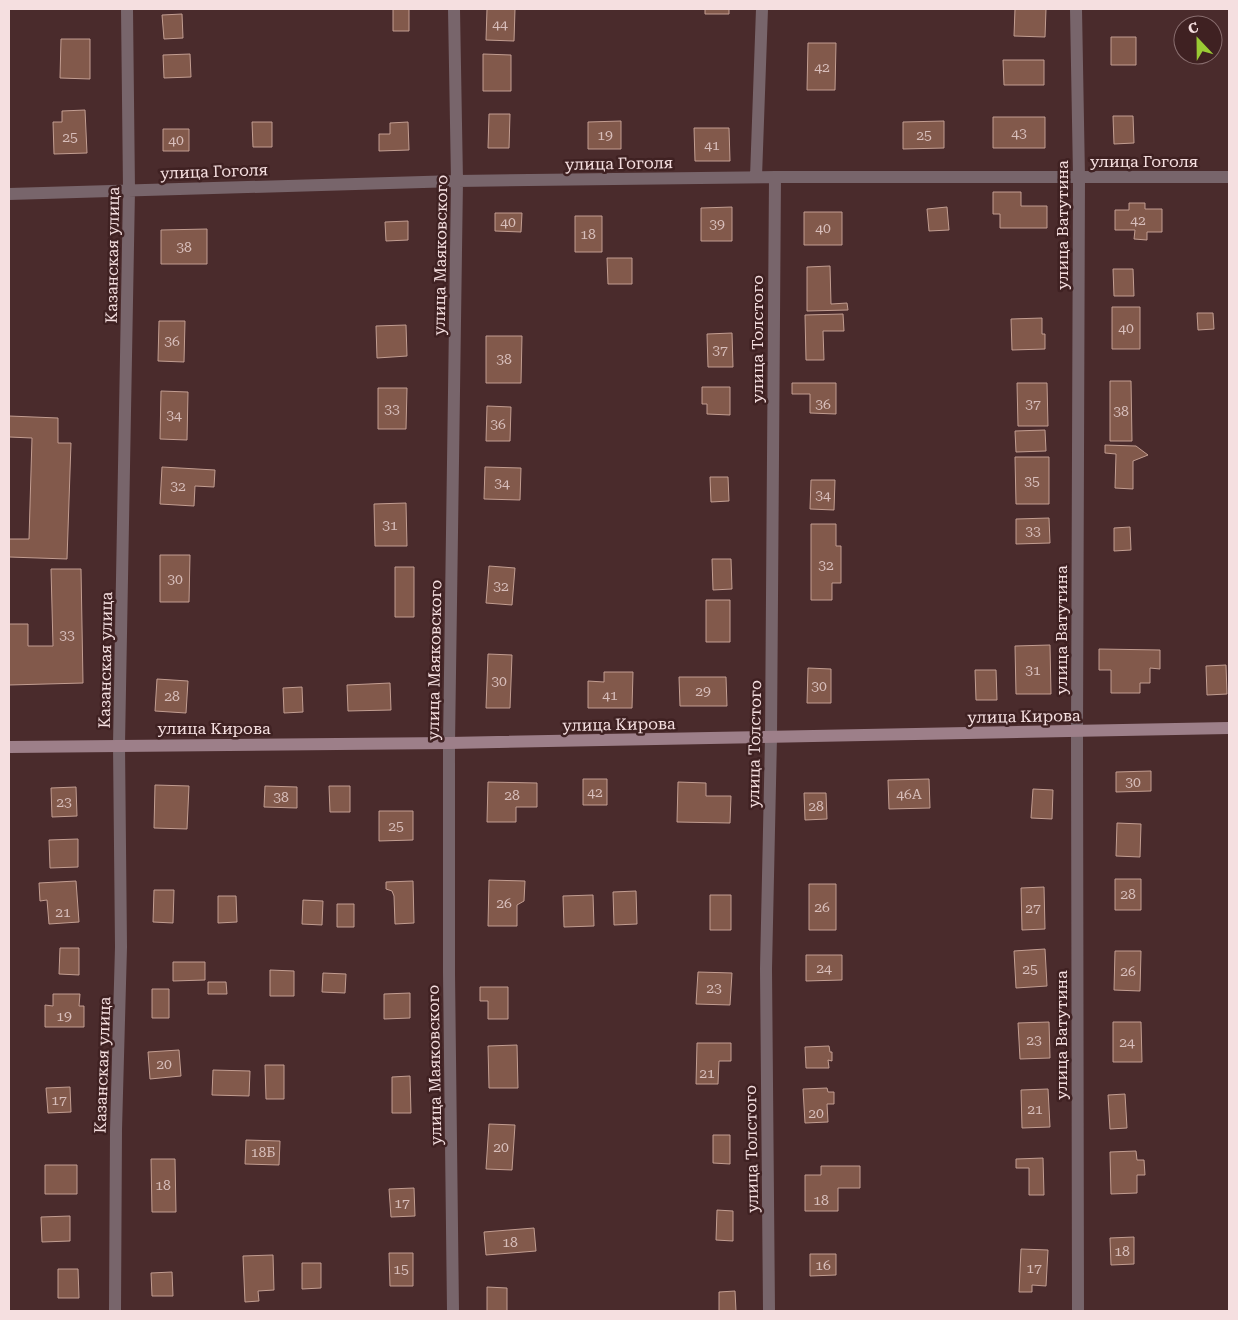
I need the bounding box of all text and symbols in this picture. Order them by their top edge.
north arrow [1173,15,1223,65]
house number: 44 [492,16,508,32]
text: С [1186,19,1201,37]
house number: 42 [814,59,830,75]
house number: 43 [1011,125,1027,141]
house number: 19 [597,127,613,143]
house number: 25 [916,127,932,143]
house number: 25 [62,129,78,145]
house number: 40 [168,132,184,148]
house number: 41 [704,137,720,153]
street label: улица Гоголя [1090,152,1198,171]
street label: улица Гоголя [565,153,673,174]
street label: улица Гоголя [160,160,268,183]
street label: улица Ватутина [1053,160,1072,290]
street label: улица Маяковского [430,174,451,335]
street label: Казанская улица [102,186,123,323]
house number: 42 [1130,212,1146,228]
house number: 40 [500,214,516,230]
house number: 39 [709,216,725,232]
house number: 40 [815,220,831,236]
house number: 18 [580,226,596,242]
house number: 38 [176,239,192,255]
street label: улица Толстого [748,275,767,403]
house number: 40 [1118,320,1134,336]
house number: 36 [164,333,180,349]
house number: 37 [712,342,728,358]
house number: 38 [496,351,512,367]
house number: 36 [815,396,831,412]
house number: 37 [1025,396,1041,412]
house number: 33 [384,401,400,417]
house number: 38 [1113,403,1129,419]
house number: 34 [166,407,182,423]
house number: 36 [490,416,506,432]
house number: 35 [1024,473,1040,489]
house number: 34 [494,475,510,491]
house number: 32 [170,478,186,494]
house number: 34 [815,487,831,503]
house number: 31 [382,517,398,533]
house number: 33 [1025,523,1041,539]
house number: 32 [818,557,834,573]
street label: улица Ватутина [1052,565,1071,695]
house number: 30 [167,571,183,587]
house number: 32 [493,578,509,594]
street label: улица Маяковского [424,579,445,740]
street label: Казанская улица [95,591,116,728]
house number: 33 [59,627,75,643]
house number: 31 [1025,662,1041,678]
house number: 30 [491,673,507,689]
house number: 30 [811,678,827,694]
street label: улица Толстого [744,680,765,808]
house number: 29 [695,683,711,699]
house number: 41 [602,687,618,703]
house number: 28 [164,688,180,704]
street label: улица Кирова [967,706,1081,727]
street label: улица Кирова [562,714,676,735]
street label: улица Кирова [157,719,271,738]
house number: 30 [1125,774,1141,790]
house number: 42 [587,784,603,800]
house number: 46А [896,786,922,802]
house number: 28 [504,787,520,803]
house number: 38 [273,789,289,805]
house number: 23 [56,794,72,810]
house number: 28 [808,798,824,814]
house number: 25 [388,818,404,834]
house number: 28 [1120,886,1136,902]
house number: 26 [496,895,512,911]
house number: 26 [814,899,830,915]
house number: 27 [1025,900,1041,916]
house number: 21 [55,904,71,920]
house number: 24 [816,960,832,976]
house number: 25 [1022,961,1038,977]
house number: 26 [1120,963,1136,979]
street label: улица Ватутина [1052,970,1071,1100]
house number: 23 [706,980,722,996]
street label: улица Маяковского [424,984,445,1145]
street label: Казанская улица [91,996,114,1134]
house number: 19 [56,1008,72,1024]
house number: 23 [1026,1032,1042,1048]
house number: 24 [1119,1034,1135,1050]
house number: 20 [156,1056,172,1072]
house number: 21 [699,1065,715,1081]
street label: улица Толстого [741,1085,762,1213]
house number: 17 [51,1092,67,1108]
house number: 21 [1027,1101,1043,1117]
house number: 20 [808,1105,824,1121]
house number: 20 [493,1139,509,1155]
house number: 18Б [251,1144,275,1160]
house number: 18 [155,1177,171,1193]
house number: 18 [813,1192,829,1208]
house number: 17 [394,1195,410,1211]
house number: 18 [502,1234,518,1250]
house number: 18 [1114,1243,1130,1259]
house number: 16 [815,1257,831,1273]
house number: 17 [1026,1260,1042,1276]
house number: 15 [393,1261,409,1277]

